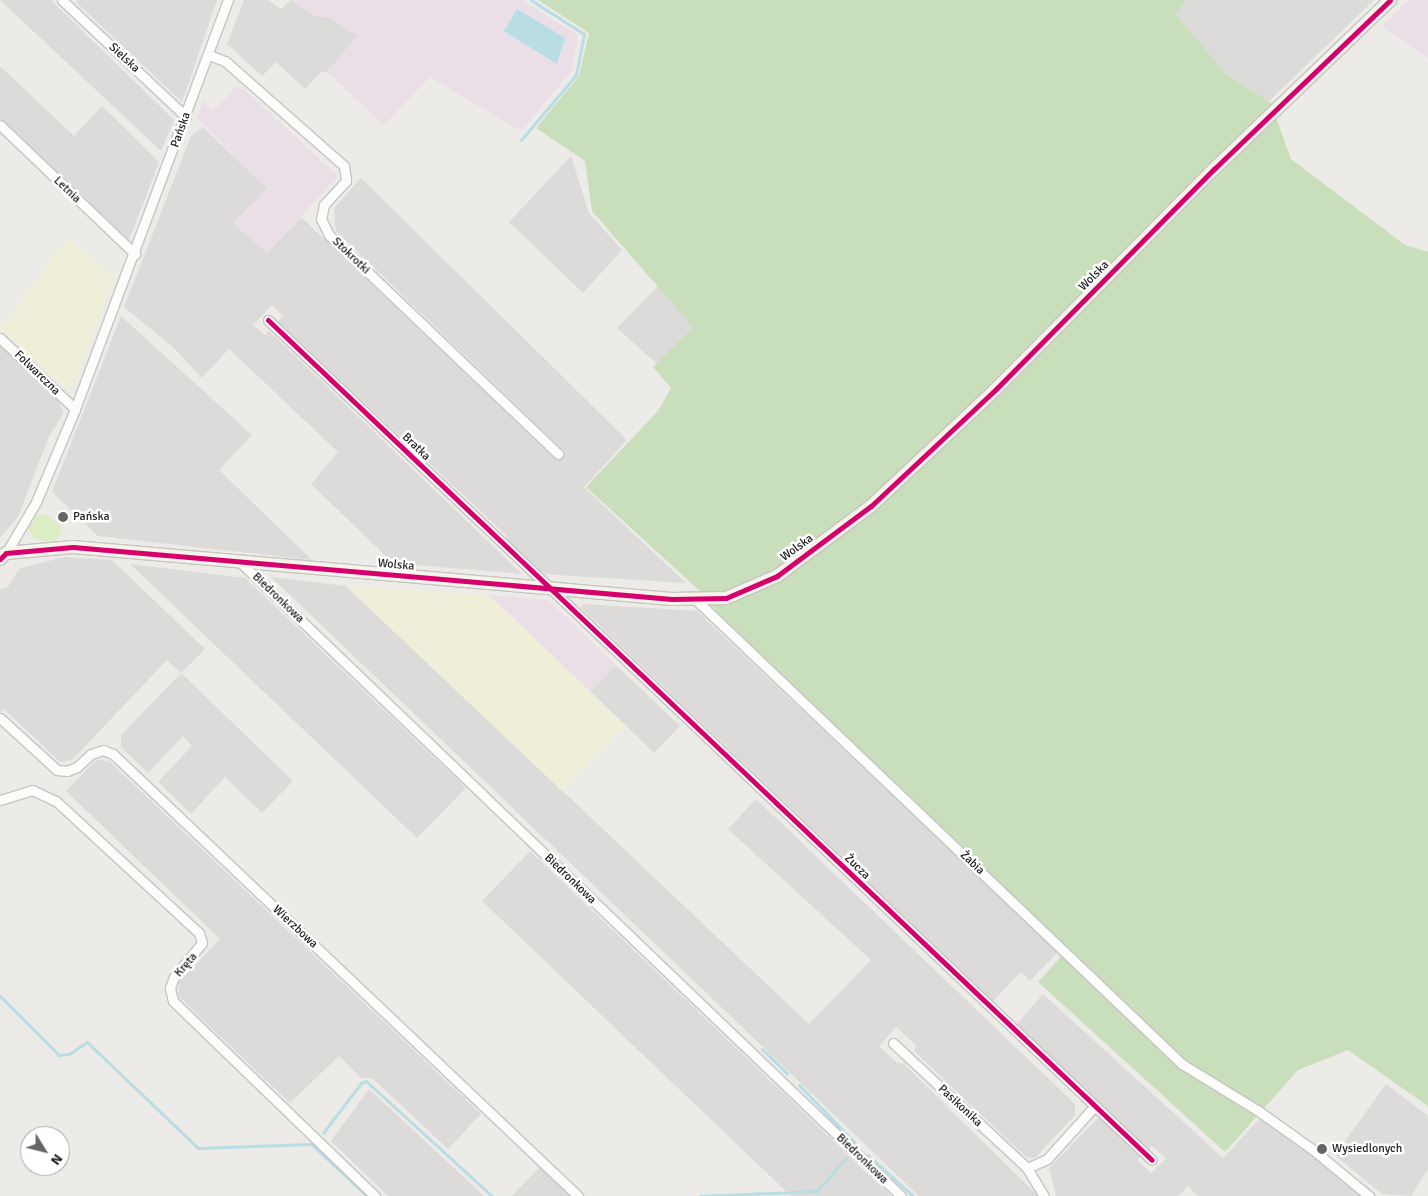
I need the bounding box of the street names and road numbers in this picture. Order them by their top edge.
street label: Sielska [106,40,142,76]
street label: Pańska [168,110,194,150]
street label: Letnia [50,174,84,206]
street label: Stokrotki [329,235,373,277]
street label: Wolska [1076,258,1112,294]
street label: Folwarczna [11,348,63,398]
street label: Bratka [399,430,433,464]
street label: Wolska [778,531,816,565]
street label: Wolska [377,556,415,574]
street label: Biedronkowa [249,570,307,626]
street label: Żabia [957,848,987,878]
street label: Biedronkowa [541,851,599,907]
street label: Żucza [841,851,873,883]
street label: Wierzbowa [269,902,321,952]
street label: Kręta [172,950,200,980]
street label: Pasikonika [935,1082,985,1130]
street label: Biedronkowa [833,1131,891,1187]

